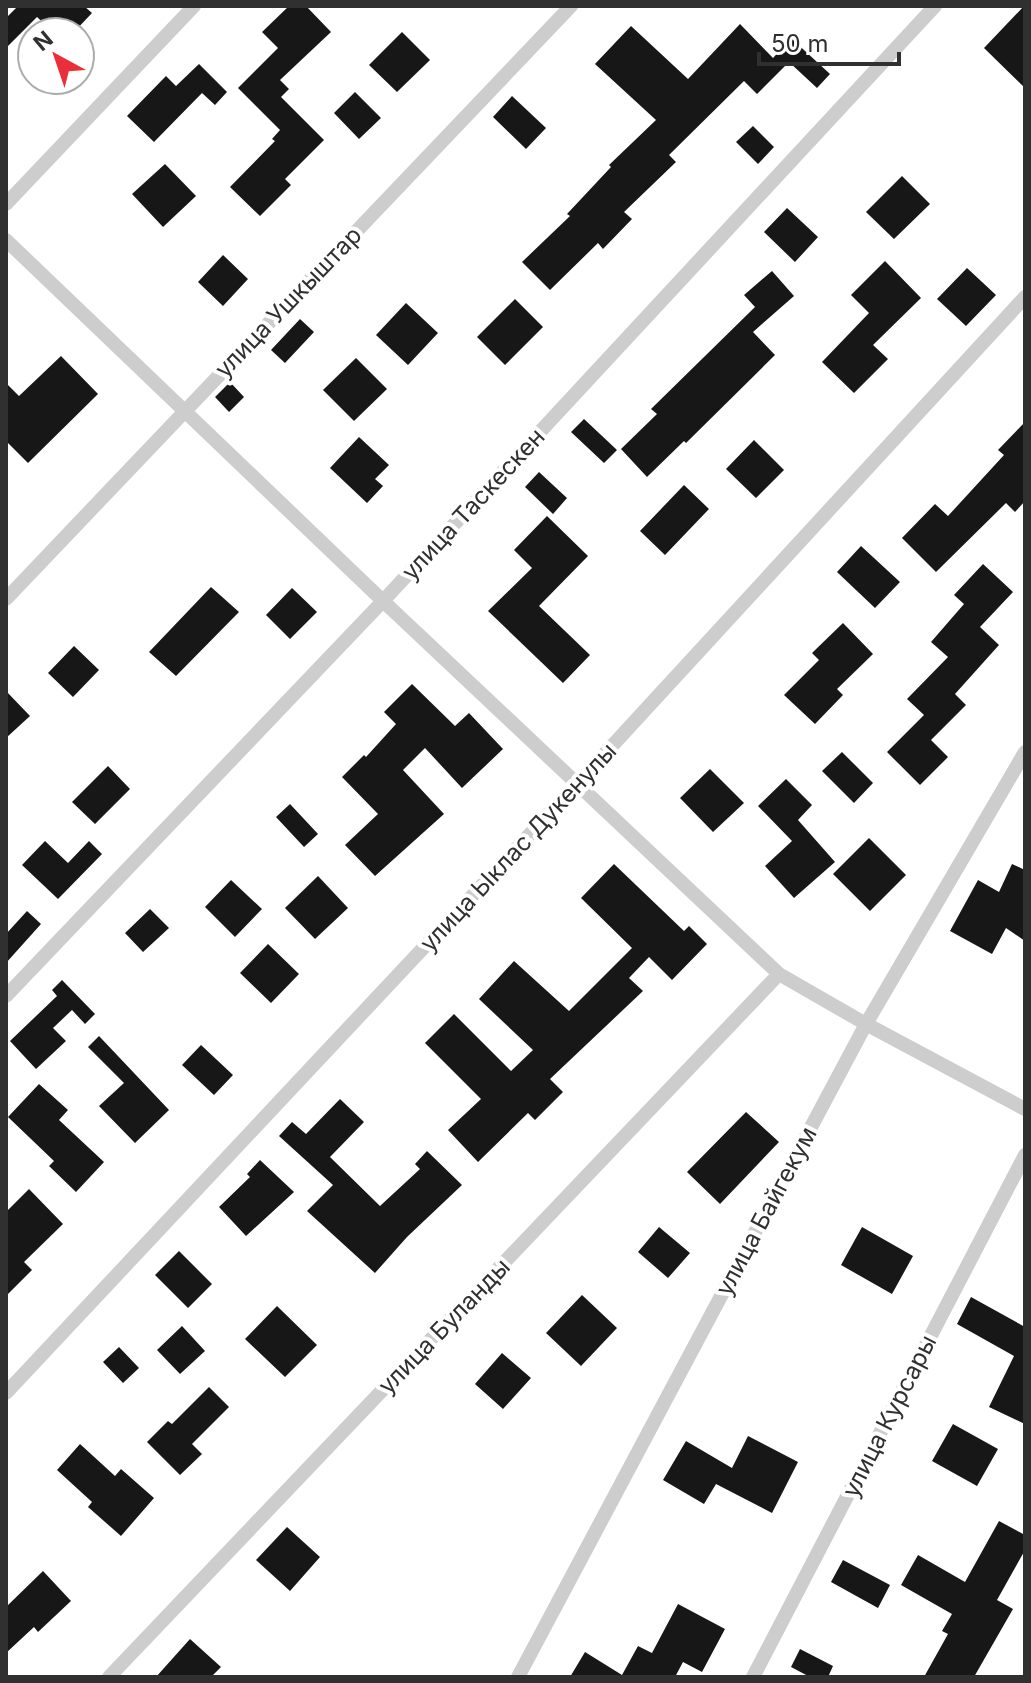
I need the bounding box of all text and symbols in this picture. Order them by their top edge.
north arrow [16,16,96,96]
scale bar [759,16,899,66]
text: N [28,25,58,56]
text: 50 m [771,29,829,58]
street label: улица Ушкыштар [209,220,367,384]
street label: улица Таскескен [395,422,551,586]
street label: улица Ыклас Дукенулы [414,737,622,957]
street label: улица Байгекум [709,1122,823,1300]
street label: улица Буланды [372,1252,516,1400]
street label: улица Курсары [836,1330,942,1502]

